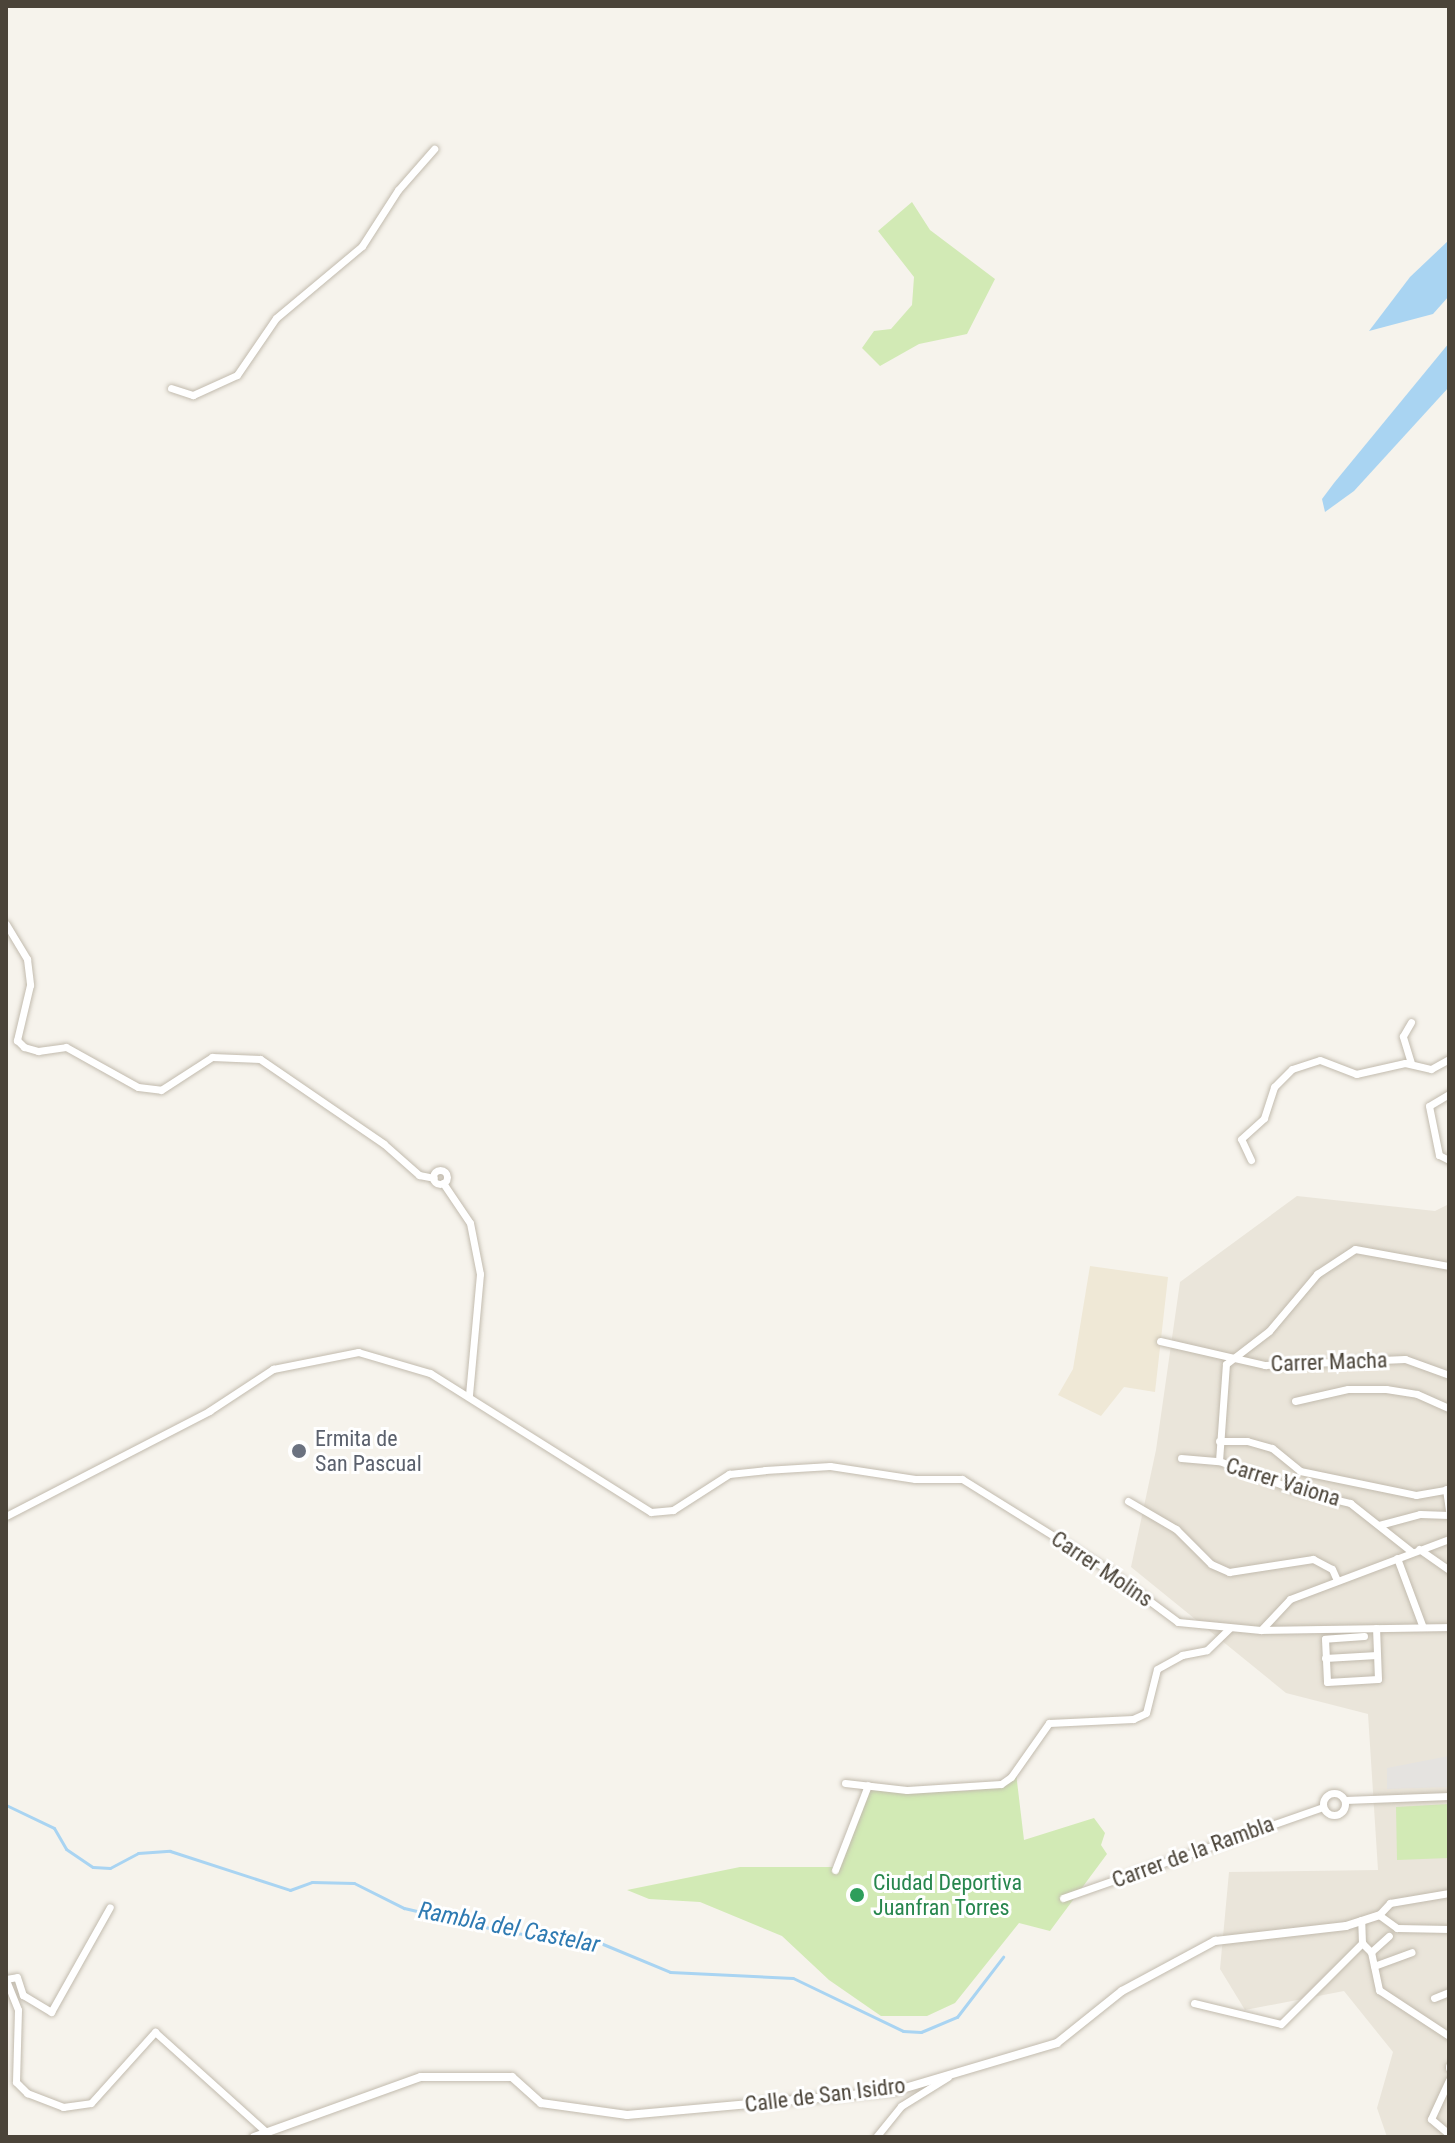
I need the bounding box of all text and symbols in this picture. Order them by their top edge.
street label: Carrer Macha [1270,1347,1388,1377]
place label: Ermita de San Pascual [315,1425,422,1476]
marker: Ermita de San Pascual [290,1442,308,1460]
street label: Carrer Vaiona [1223,1452,1343,1512]
street label: Carrer Molins [1046,1525,1158,1613]
street label: Carrer de la Rambla [1108,1810,1278,1894]
place label: Ciudad Deportiva Juanfran Torres [873,1869,1022,1920]
marker: Ciudad Deportiva Juanfran Torres [848,1886,866,1904]
water label: Rambla del Castelar [416,1896,602,1960]
street label: Calle de San Isidro [743,2072,907,2118]

